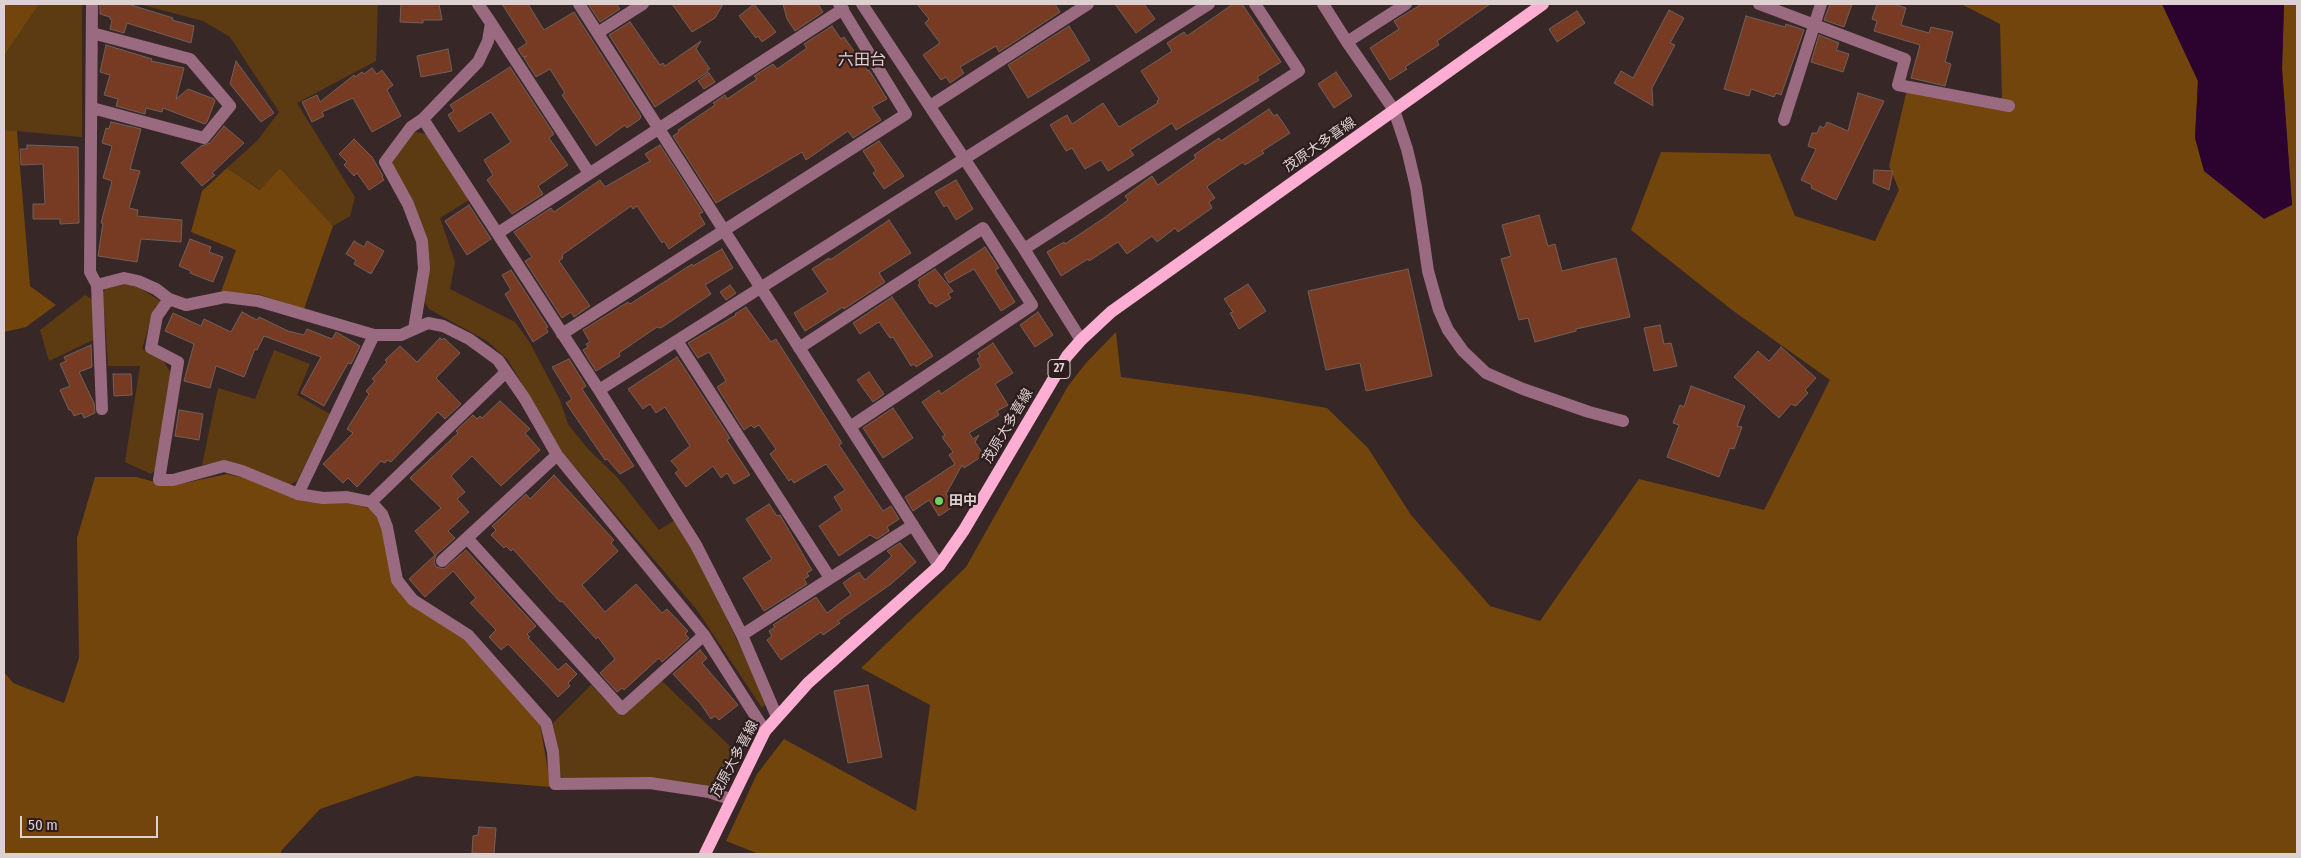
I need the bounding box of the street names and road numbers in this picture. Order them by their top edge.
street label: 茂原大多喜線 [1281,114,1359,176]
road number: 27 [1048,359,1070,378]
street label: 茂原大多喜線 [979,386,1037,466]
street label: 茂原大多喜線 [708,718,762,800]

